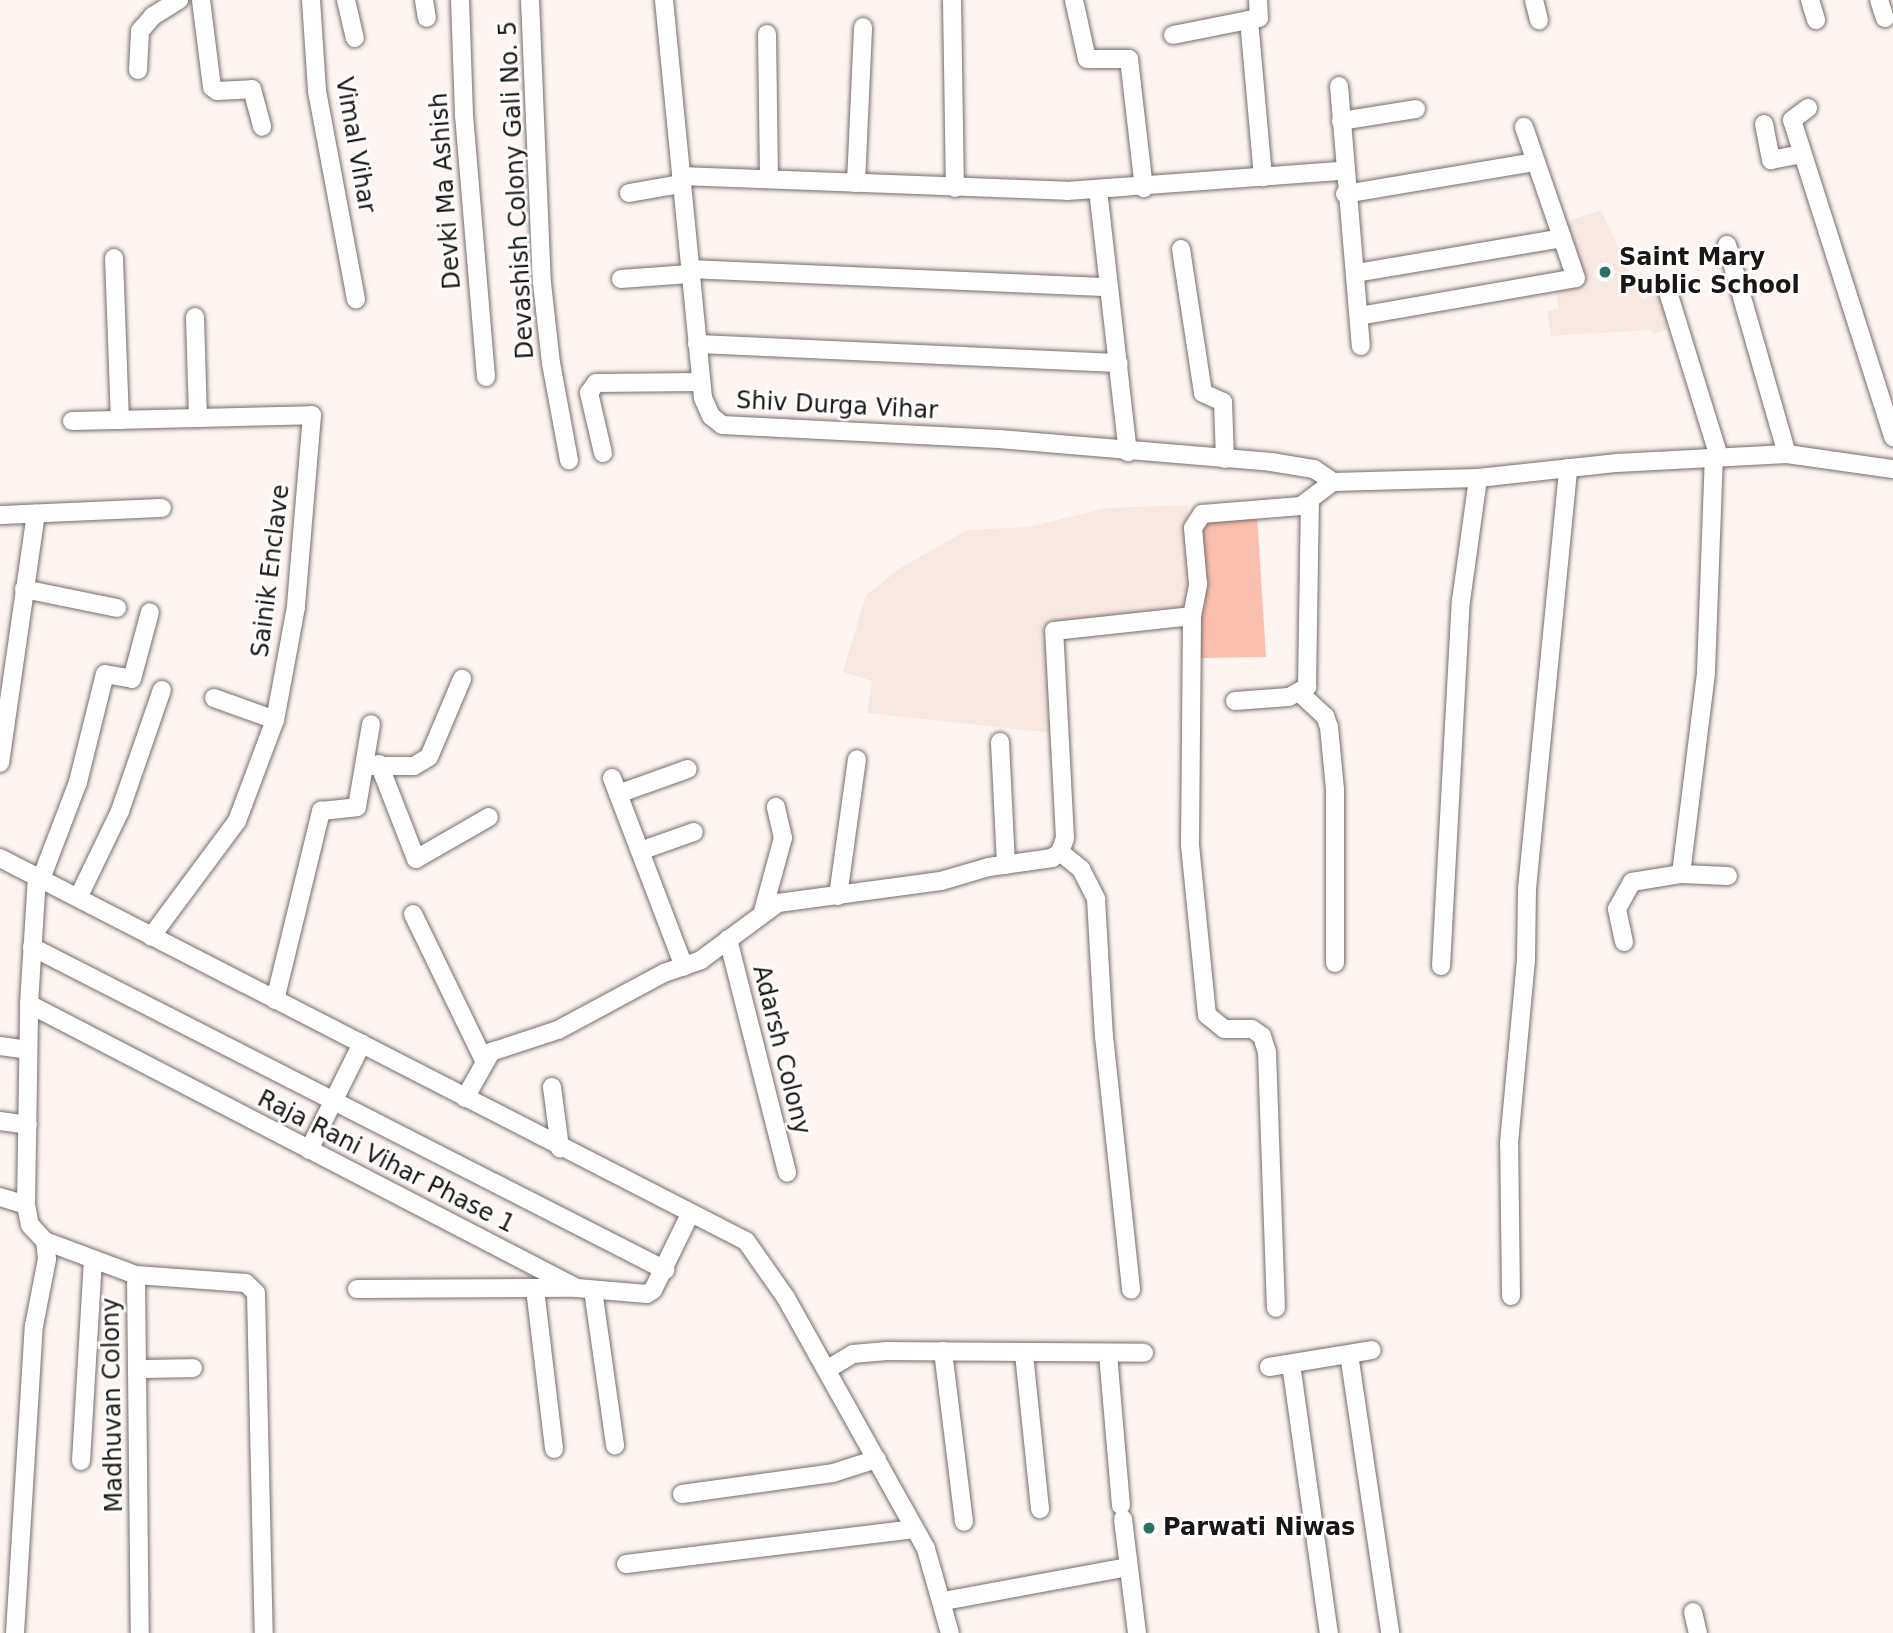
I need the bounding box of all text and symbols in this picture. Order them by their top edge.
street label: Devashish Colony Gali No. 5 [494,20,540,360]
street label: Vimal Vihar [329,75,381,215]
street label: Devki Ma Ashish [425,92,467,290]
place label: Saint Mary Public School [1619,244,1800,300]
marker: Saint Mary Public School [1597,264,1613,280]
street label: Shiv Durga Vihar [735,386,939,426]
street label: Sainik Enclave [246,483,296,659]
street label: Adarsh Colony [746,962,816,1138]
street label: Raja Rani Vihar Phase 1 [253,1085,519,1239]
street label: Madhuvan Colony [97,1297,129,1513]
place label: Parwati Niwas [1163,1514,1355,1542]
marker: Parwati Niwas [1141,1520,1157,1536]

